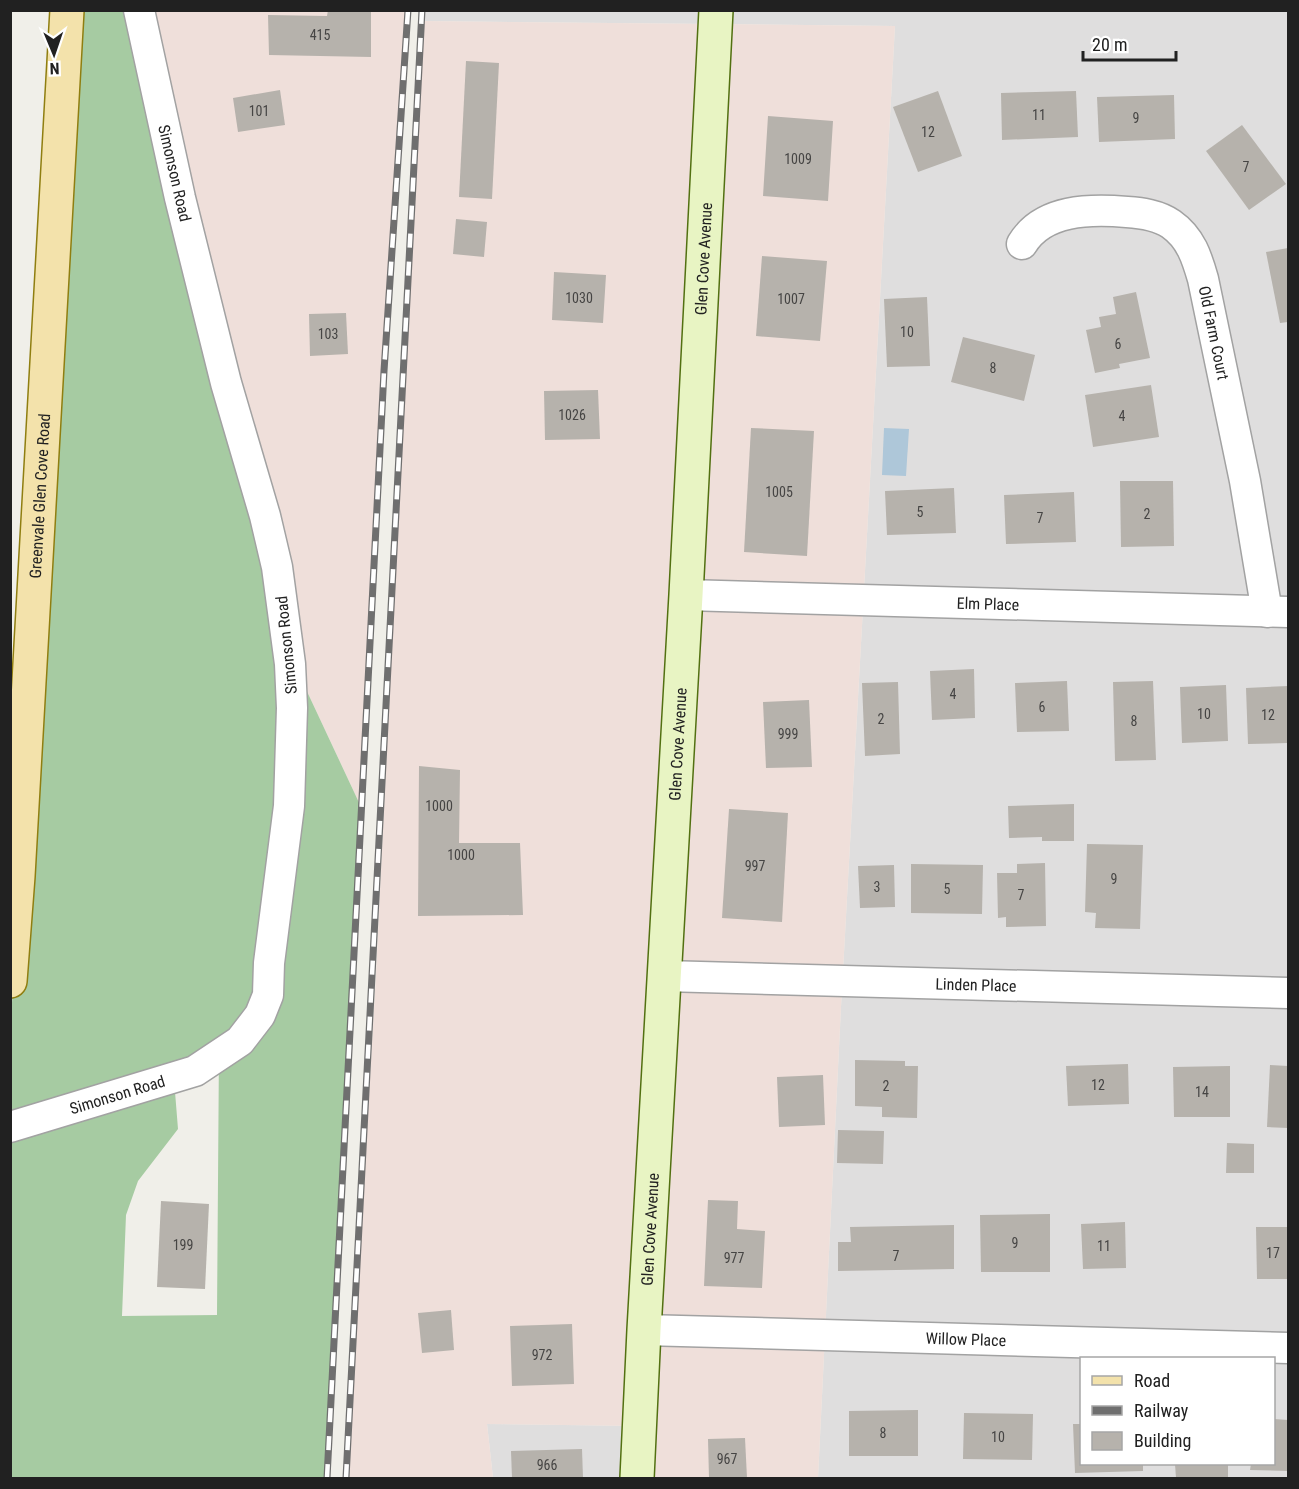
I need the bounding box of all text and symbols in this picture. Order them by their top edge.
north arrow [24,24,84,84]
scale bar [1083,24,1176,62]
house number: 415 [310,27,330,43]
text: 20 m [1092,34,1127,55]
text: N [49,59,60,78]
house number: 101 [249,103,269,119]
house number: 11 [1032,107,1046,123]
house number: 9 [1133,110,1139,126]
street label: Simonson Road [154,123,195,223]
house number: 12 [921,124,935,140]
house number: 1009 [784,151,812,167]
house number: 7 [1243,159,1250,175]
street label: Glen Cove Avenue [691,202,716,316]
street label: Old Farm Court [1195,284,1233,382]
house number: 1030 [565,290,593,306]
house number: 1007 [777,291,805,307]
house number: 10 [900,324,914,340]
house number: 103 [318,326,338,342]
house number: 6 [1115,336,1122,352]
house number: 8 [990,360,997,376]
house number: 1026 [558,407,586,423]
house number: 4 [1119,408,1126,424]
street label: Greenvale Glen Cove Road [26,413,54,579]
house number: 1005 [765,484,793,500]
house number: 5 [917,504,924,520]
house number: 2 [1144,506,1151,522]
house number: 7 [1037,510,1044,526]
street label: Elm Place [956,594,1019,614]
street label: Simonson Road [272,595,301,695]
house number: 4 [950,686,957,702]
street label: Glen Cove Avenue [665,687,691,801]
house number: 6 [1039,699,1046,715]
house number: 10 [1197,706,1211,722]
house number: 12 [1261,707,1275,723]
house number: 2 [878,711,885,727]
house number: 8 [1131,713,1138,729]
house number: 999 [778,726,798,742]
house number: 1000 [425,798,453,814]
house number: 1000 [447,847,475,863]
house number: 997 [745,858,765,874]
house number: 9 [1111,871,1117,887]
house number: 3 [874,879,880,895]
house number: 5 [944,881,951,897]
house number: 7 [1018,887,1025,903]
street label: Linden Place [935,974,1017,996]
street label: Simonson Road [67,1072,167,1118]
house number: 12 [1091,1077,1105,1093]
house number: 2 [883,1078,890,1094]
house number: 14 [1195,1084,1209,1100]
street label: Glen Cove Avenue [638,1172,663,1286]
house number: 9 [1012,1235,1018,1251]
house number: 199 [173,1237,193,1253]
house number: 11 [1097,1238,1111,1254]
house number: 17 [1266,1245,1280,1261]
house number: 7 [893,1248,900,1264]
house number: 977 [724,1250,744,1266]
street label: Willow Place [925,1329,1006,1350]
house number: 972 [532,1347,552,1363]
legend [1080,1357,1275,1465]
text: Road [1134,1370,1170,1391]
text: Railway [1134,1400,1189,1421]
house number: 8 [880,1425,887,1441]
house number: 10 [991,1429,1005,1445]
text: Building [1134,1430,1191,1451]
house number: 967 [717,1451,737,1467]
house number: 966 [537,1457,557,1473]

